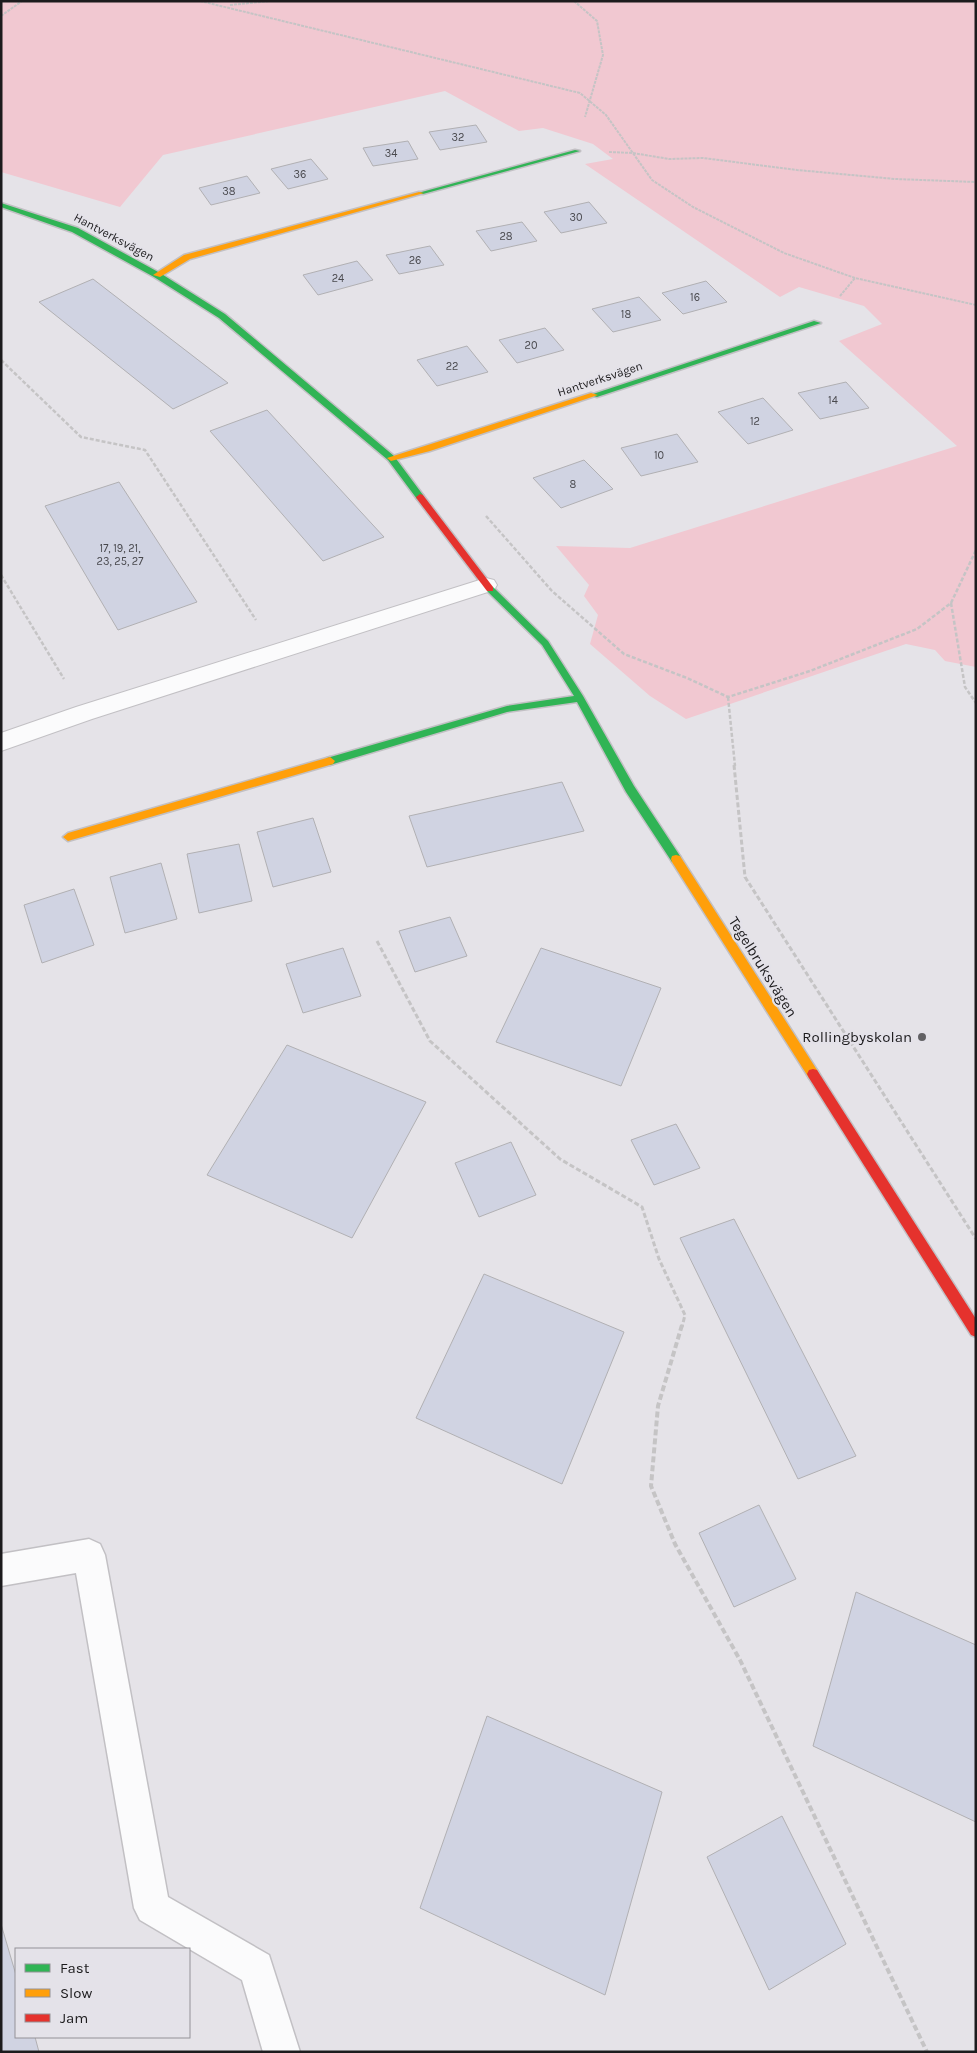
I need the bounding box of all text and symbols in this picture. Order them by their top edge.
house number: 32 [452,131,464,144]
house number: 34 [385,147,397,160]
house number: 36 [294,168,306,181]
house number: 38 [222,185,236,198]
street label: Hantverksvägen [72,210,156,264]
house number: 30 [569,211,583,224]
house number: 28 [499,230,513,243]
house number: 26 [409,254,421,267]
house number: 24 [332,272,344,285]
house number: 16 [690,291,700,304]
house number: 18 [621,308,631,321]
house number: 20 [525,339,537,352]
street label: Hantverksvägen [556,359,644,399]
house number: 22 [446,360,458,373]
house number: 14 [828,394,838,407]
house number: 12 [750,415,760,428]
house number: 10 [654,449,664,462]
house number: 8 [570,478,577,491]
house number: 17, 19, 21, 23, 25, 27 [97,542,143,568]
street label: Tegelbruksvägen [725,913,801,1021]
place label: Rollingbyskolan [802,1028,912,1046]
marker: Rollingbyskolan [916,1031,928,1043]
legend [15,1948,190,2038]
text: Fast [60,1959,90,1977]
text: Slow [60,1984,92,2002]
text: Jam [60,2009,88,2027]

